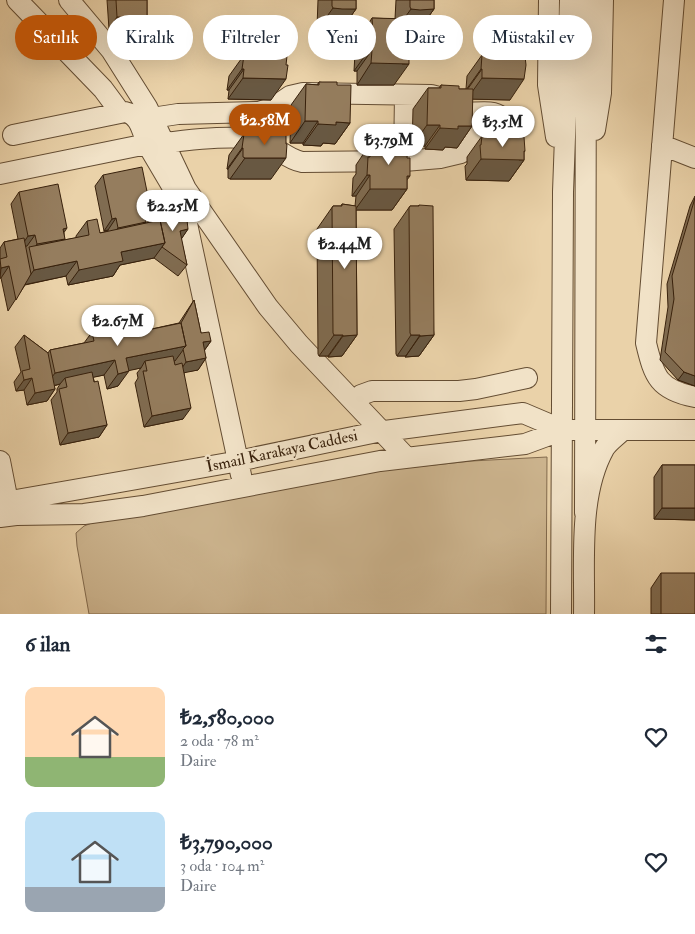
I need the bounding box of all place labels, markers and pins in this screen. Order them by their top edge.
pin: ₺2.58M [224,104,306,146]
pin: ₺3.5M [468,106,538,148]
pin: ₺3.79M [348,124,430,166]
pin: ₺2.25M [132,190,214,232]
pin: ₺2.44M [304,228,386,270]
pin: ₺2.67M [77,304,159,347]

